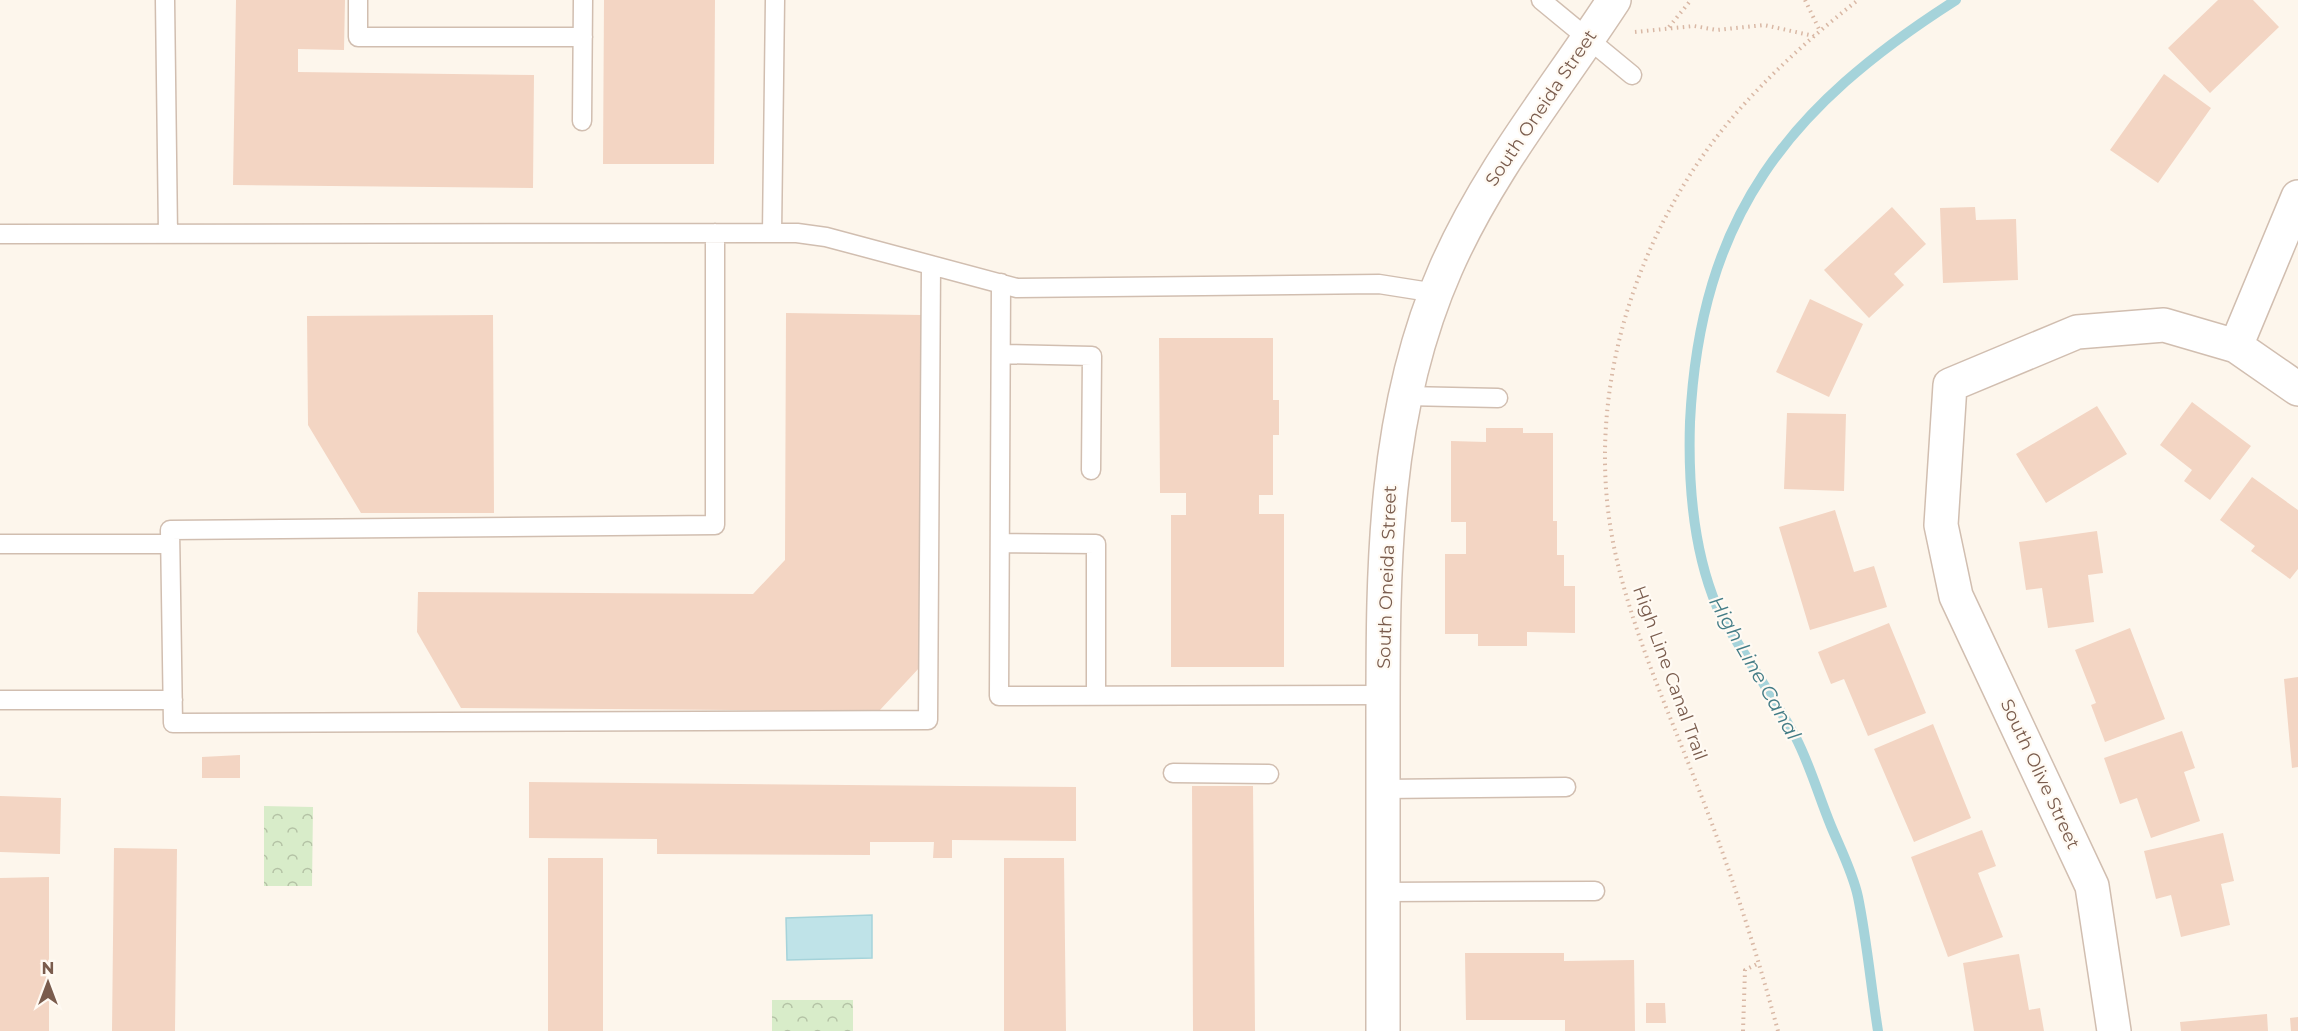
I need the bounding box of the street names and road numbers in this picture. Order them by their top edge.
street label: South Oneida Street [1481,26,1601,190]
street label: South Oneida Street [1373,485,1401,669]
street label: High Line Canal Trail [1628,583,1712,763]
street label: South Olive Street [1996,696,2084,852]

